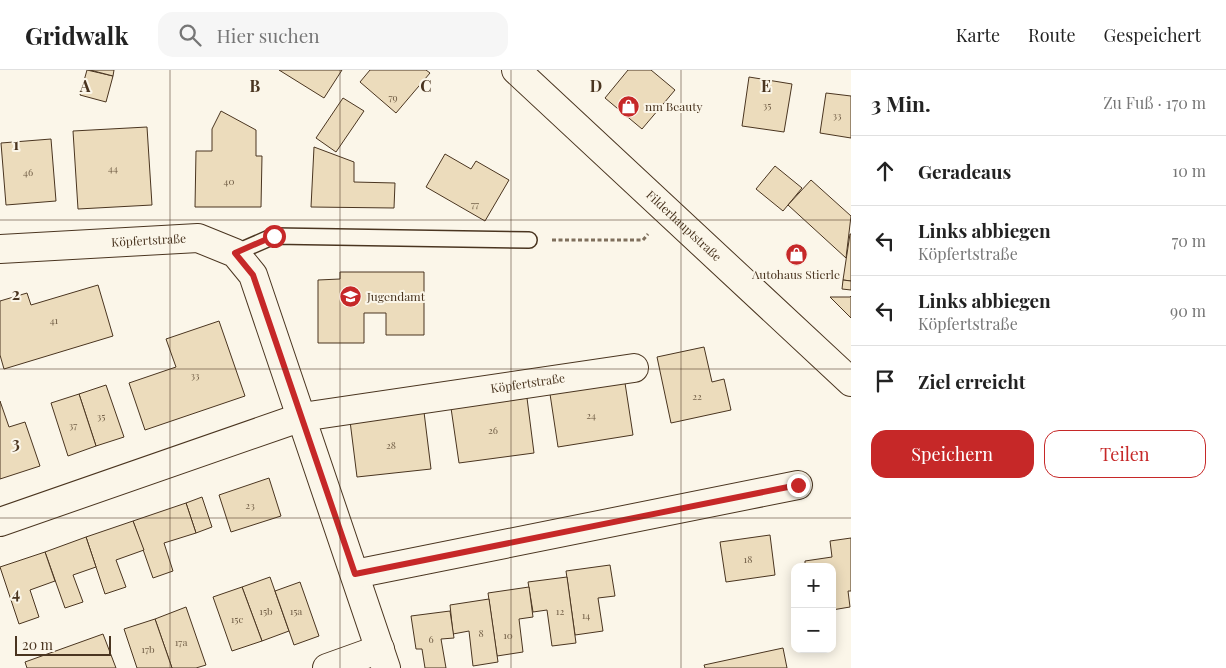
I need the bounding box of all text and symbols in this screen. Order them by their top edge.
search box [158,12,508,57]
text: Gridwalk [25,19,128,51]
icon: search [176,21,204,49]
text: Hier suchen [216,22,320,48]
text: Karte [956,23,1000,47]
text: Route [1028,23,1076,47]
text: Gespeichert [1104,23,1201,47]
text: A [79,75,91,96]
text: B [250,75,261,96]
text: C [420,75,432,96]
text: D [590,75,602,96]
text: E [761,75,771,96]
text: 3 Min. [871,89,931,117]
house number: 79 [388,90,398,104]
text: Zu Fuß · 170 m [1103,92,1206,113]
shop icon: nm Beauty [617,95,641,119]
place label: nm Beauty [645,98,703,114]
house number: 35 [763,98,771,112]
house number: 33 [832,108,842,122]
text: 1 [13,133,19,154]
icon: ahead [871,157,899,185]
text: Geradeaus [918,158,1011,184]
text: 10 m [1172,160,1206,181]
house number: 44 [108,161,118,175]
house number: 46 [23,165,33,179]
house number: 40 [224,174,234,188]
street label: Filderhauptstraße [643,186,725,264]
house number: 77 [471,197,479,211]
text: Links abbiegen [918,217,1051,243]
route start [263,225,286,248]
icon: left [871,227,899,255]
street label: Köpfertstraße [111,230,187,250]
text: 70 m [1172,230,1206,251]
shop icon: Autohaus Stierle [784,242,808,266]
text: Köpfertstraße [918,243,1018,264]
place label: Autohaus Stierle [751,266,840,282]
text: 2 [12,283,20,304]
school or university icon: Jugendamt [339,285,363,309]
text: Links abbiegen [918,287,1051,313]
place label: Jugendamt [366,288,426,304]
icon: left [871,297,899,325]
text: 90 m [1170,300,1206,321]
house number: 41 [50,313,59,327]
text: Köpfertstraße [918,313,1018,334]
icon: arrive [871,367,899,395]
house number: 33 [190,368,200,382]
text: Ziel erreicht [918,368,1026,394]
street label: Köpfertstraße [489,369,566,396]
house number: 22 [692,389,702,403]
house number: 24 [586,408,596,422]
house number: 35 [97,409,105,423]
house number: 37 [69,418,77,432]
house number: 26 [488,423,498,437]
button: Speichern [871,430,1034,478]
button: Teilen [1044,430,1206,478]
text: 3 [12,432,20,453]
house number: 28 [386,438,396,452]
route end [787,474,810,497]
house number: 23 [245,498,255,512]
house number: 18 [744,552,752,566]
map controls [791,563,836,653]
button: + [791,563,836,608]
text: 4 [12,582,20,603]
house number: 15b [259,604,273,618]
house number: 15a [290,604,302,618]
house number: 12 [556,604,564,618]
house number: 14 [582,608,590,622]
button: − [791,608,836,653]
house number: 15c [231,612,243,626]
house number: 8 [478,626,484,640]
house number: 10 [503,628,513,642]
house number: 6 [428,632,434,646]
scale bar [15,633,111,656]
text: 20 m [22,635,53,654]
house number: 17a [175,635,187,649]
house number: 17b [141,642,155,656]

